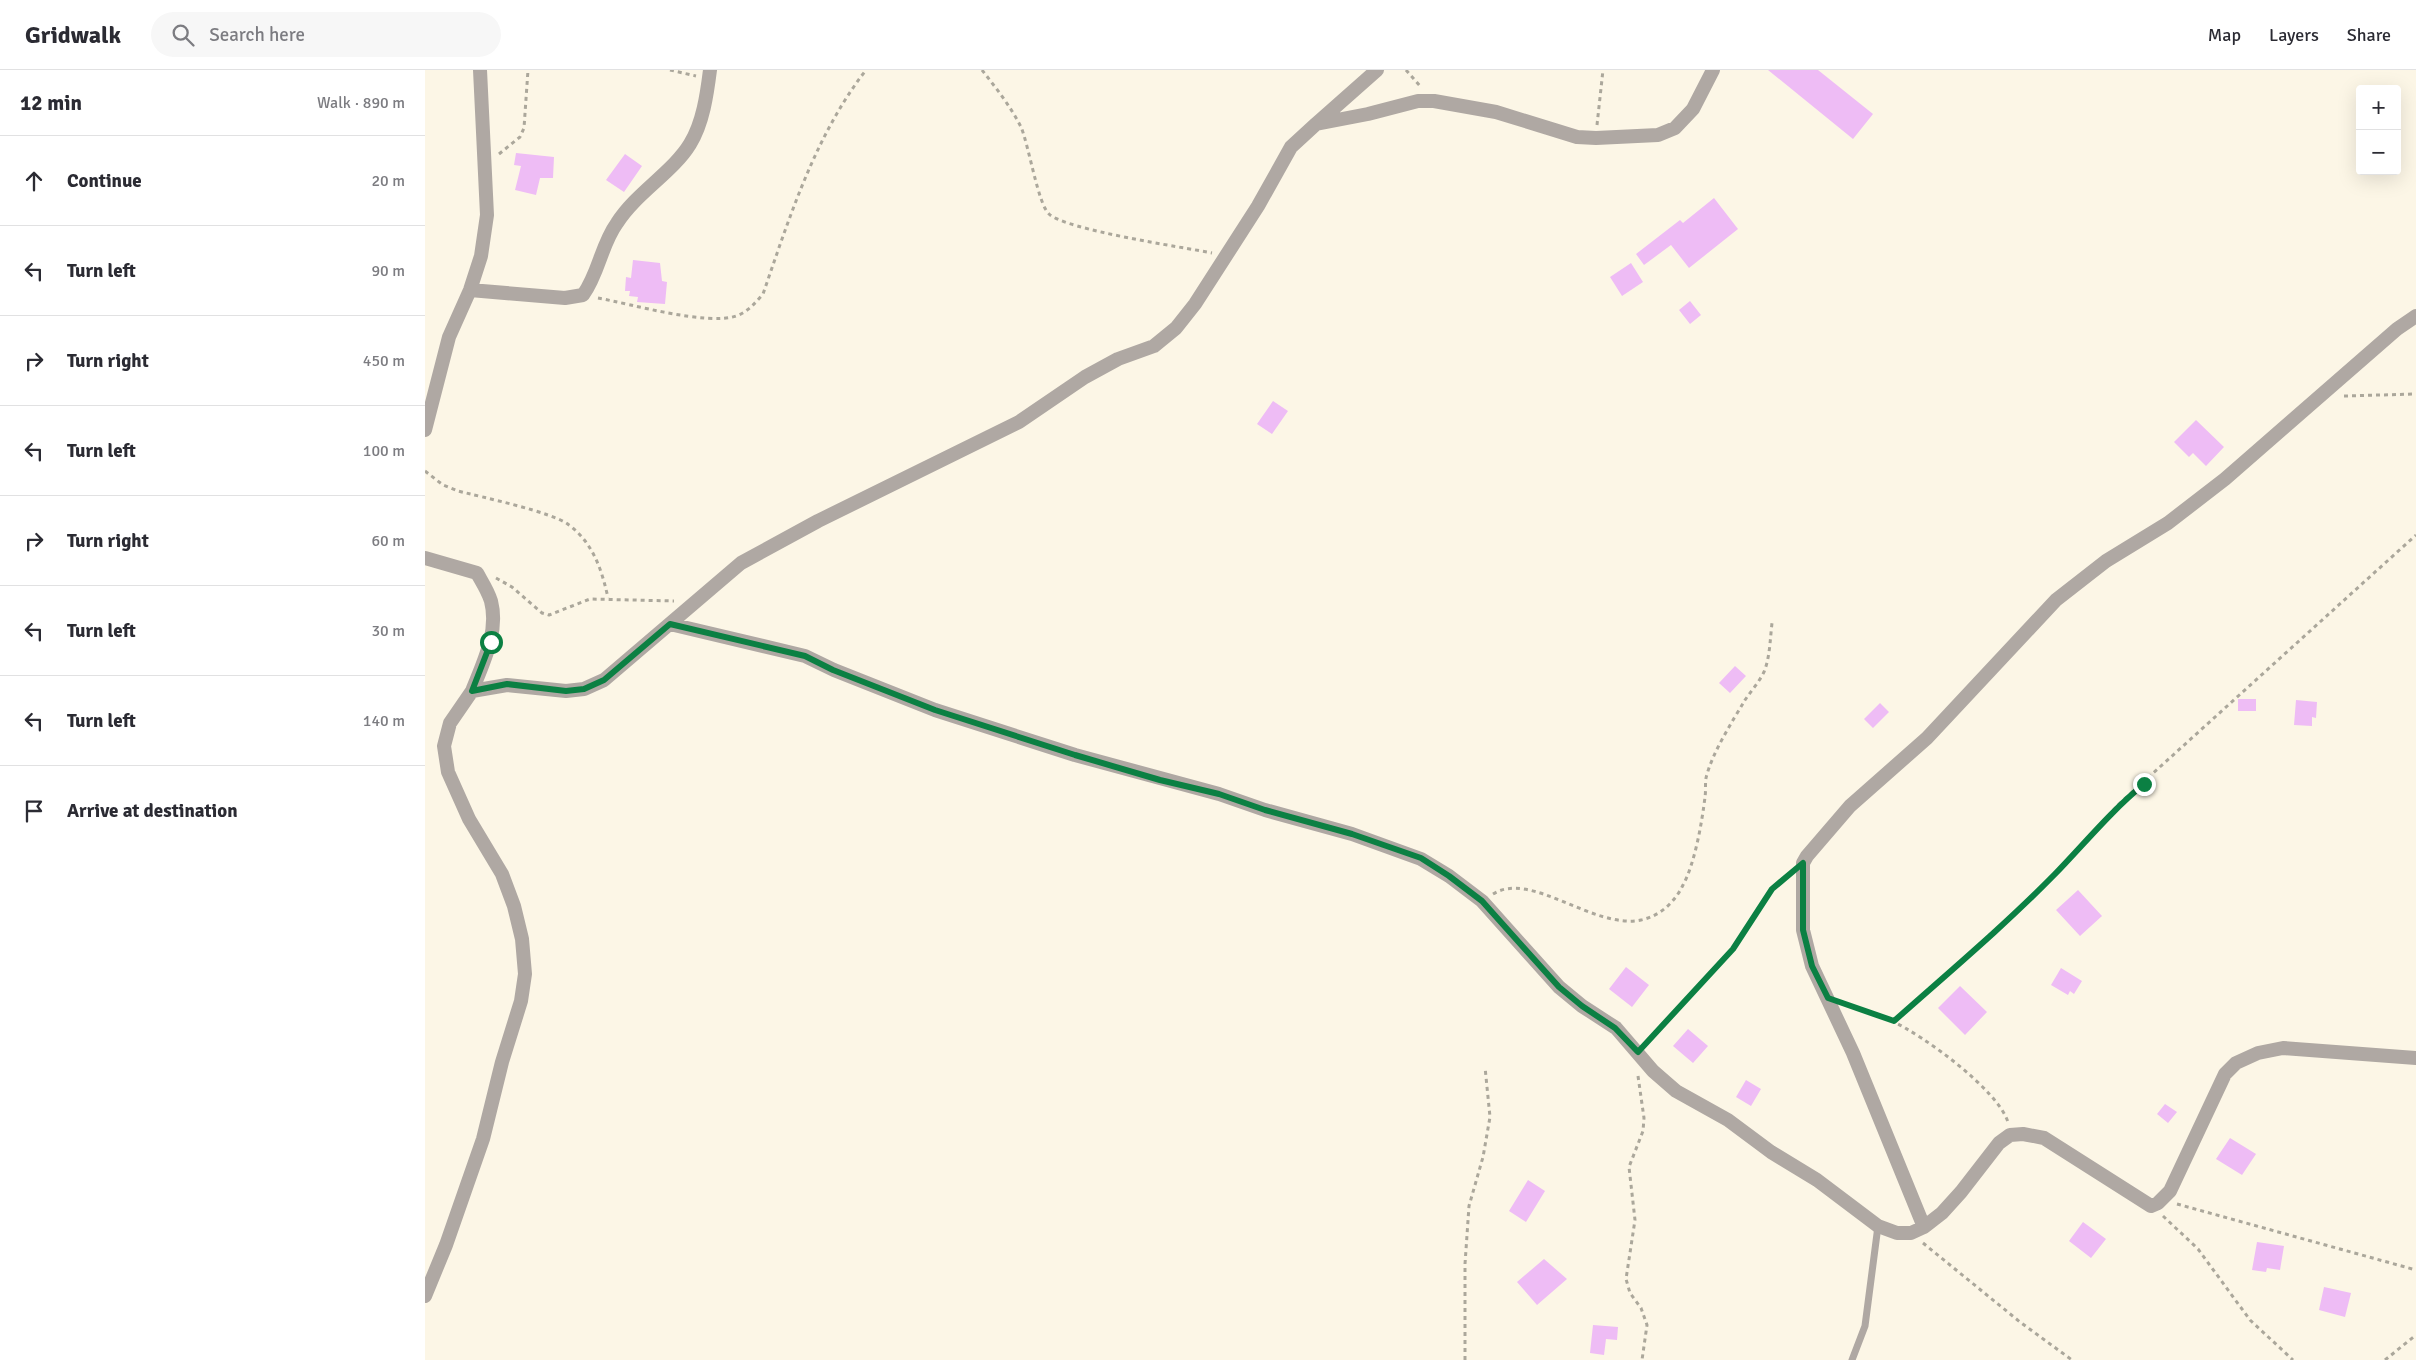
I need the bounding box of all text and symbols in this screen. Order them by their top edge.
search box [151,12,501,57]
text: Gridwalk [25,20,121,50]
icon: search [169,21,197,49]
text: Search here [209,23,305,47]
text: Map [2208,24,2241,46]
text: Layers [2269,24,2319,46]
text: Share [2347,24,2391,46]
map controls [2356,85,2401,175]
button: + [2356,85,2401,130]
text: 12 min [20,90,82,116]
text: Walk · 890 m [317,93,405,113]
button: − [2356,130,2401,175]
icon: ahead [20,167,48,195]
text: Continue [67,169,142,193]
text: 20 m [371,171,405,191]
icon: left [20,257,48,285]
text: Turn left [67,259,136,283]
text: 90 m [371,261,405,281]
icon: right [20,347,48,375]
text: Turn right [67,349,149,373]
text: 450 m [363,351,405,371]
icon: left [20,437,48,465]
text: Turn left [67,439,136,463]
text: 100 m [363,441,405,461]
icon: right [20,527,48,555]
text: Turn right [67,529,149,553]
text: 60 m [371,531,405,551]
icon: left [20,617,48,645]
text: Turn left [67,619,136,643]
text: 30 m [371,621,405,641]
route start [480,631,503,654]
icon: left [20,707,48,735]
text: Turn left [67,709,136,733]
text: 140 m [363,711,405,731]
route end [2133,773,2156,796]
icon: arrive [20,797,48,825]
text: Arrive at destination [67,799,238,823]

